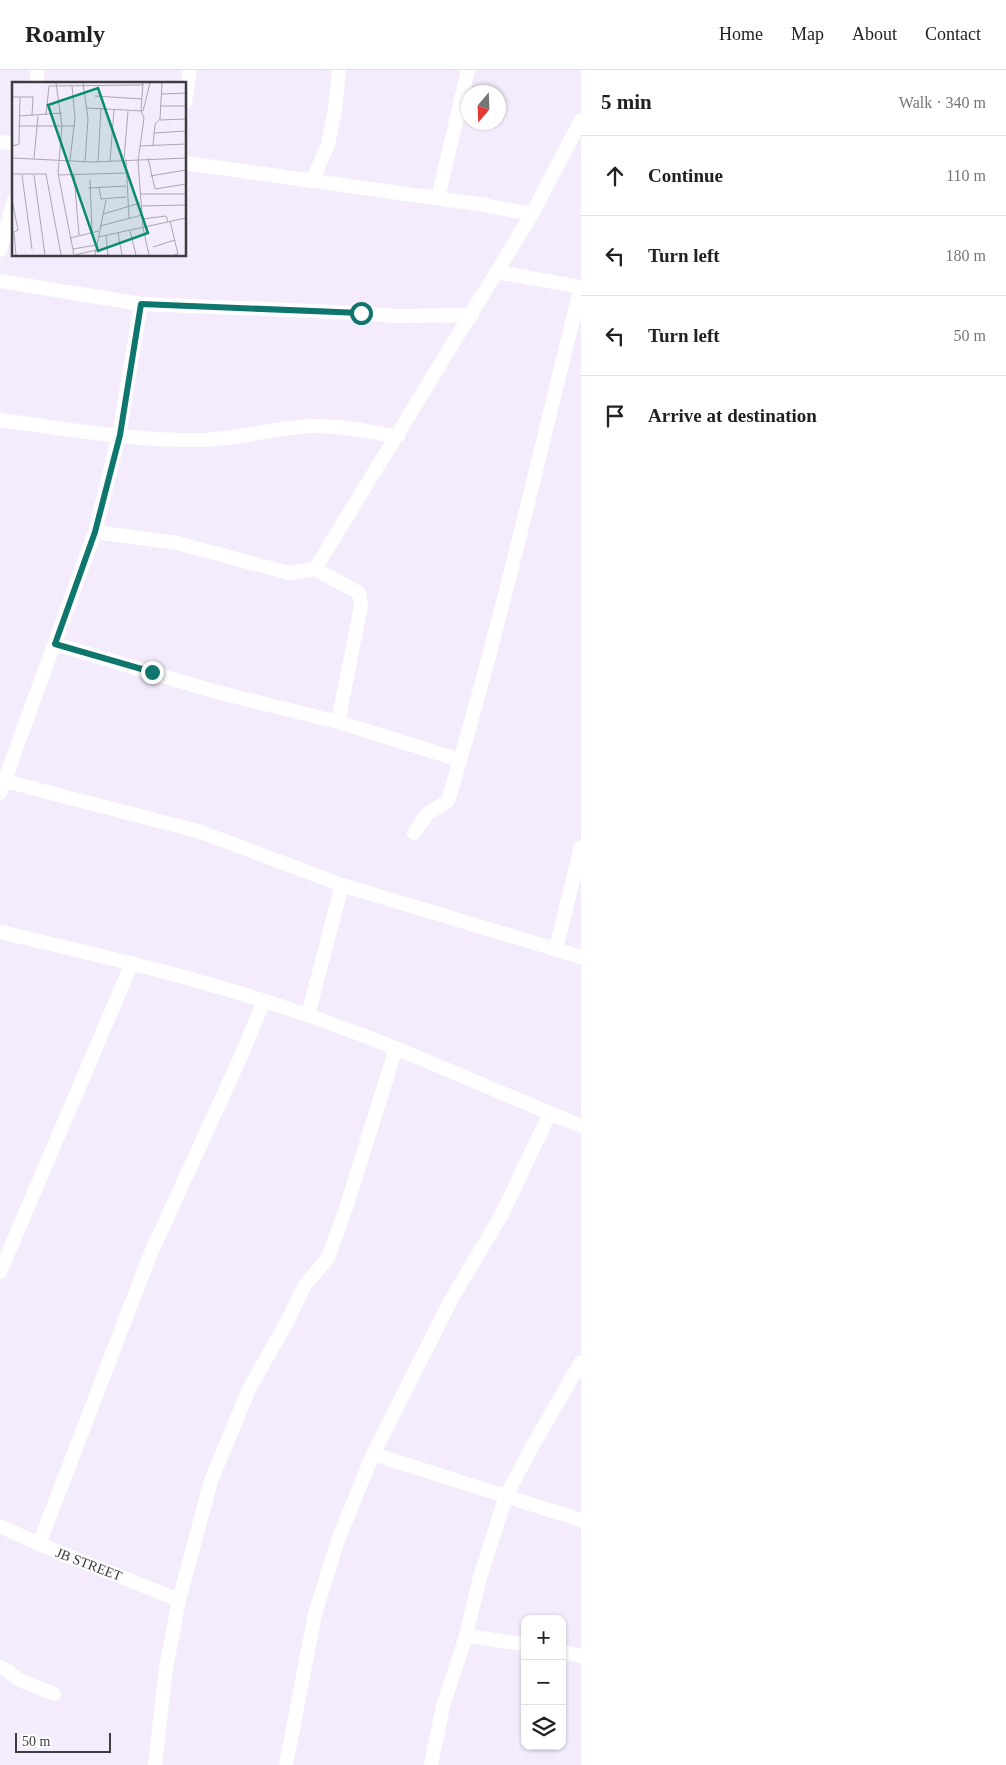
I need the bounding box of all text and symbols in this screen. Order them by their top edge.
text: Roamly [25,21,105,47]
text: Home [719,24,763,44]
text: Map [791,24,824,44]
text: About [852,24,897,44]
text: Contact [925,24,981,44]
inset map [12,82,186,256]
north arrow [461,85,506,130]
text: 5 min [601,90,652,114]
text: Walk · 340 m [899,94,986,111]
icon: ahead [601,162,629,190]
text: Continue [648,165,723,186]
text: 110 m [946,167,986,184]
icon: left [601,242,629,270]
text: Turn left [648,245,720,266]
text: 180 m [946,247,986,264]
route start [350,302,373,325]
icon: left [601,322,629,350]
text: Turn left [648,325,720,346]
text: 50 m [954,327,986,344]
icon: arrive [601,402,629,430]
text: Arrive at destination [648,405,817,426]
route end [141,661,164,684]
street label: JB STREET [54,1545,124,1584]
map controls [521,1615,566,1750]
button: + [521,1615,566,1660]
button: − [521,1660,566,1705]
button: layers [521,1705,566,1750]
scale bar [15,1730,111,1753]
text: 50 m [22,1734,50,1749]

